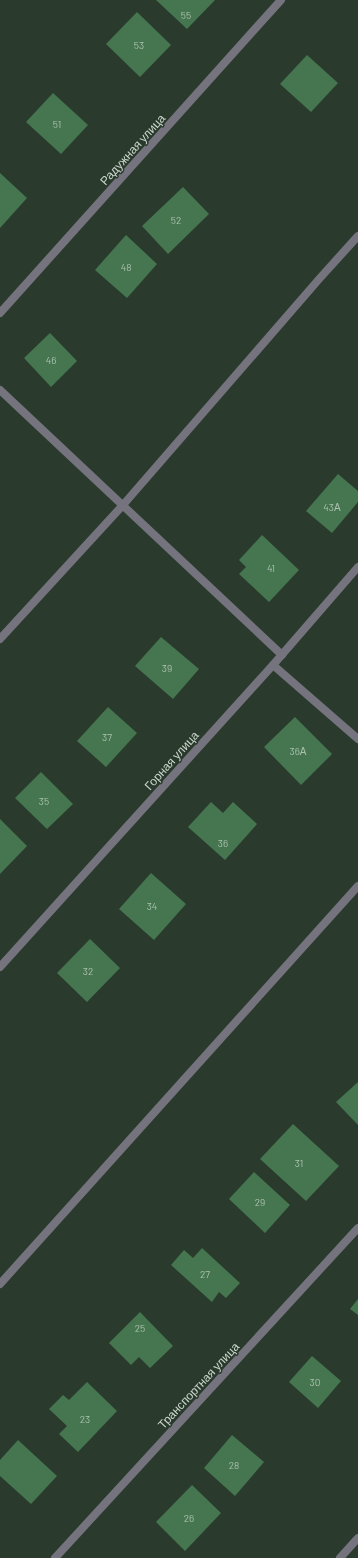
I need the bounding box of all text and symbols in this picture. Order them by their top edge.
house number: 55 [181,9,191,21]
house number: 53 [134,39,144,51]
street label: Радужная улица [96,110,168,188]
house number: 51 [53,118,61,130]
house number: 52 [171,214,181,226]
house number: 48 [121,261,131,273]
house number: 46 [46,354,56,366]
house number: 43А [323,501,341,513]
house number: 41 [267,562,275,574]
house number: 39 [162,662,172,674]
street label: Горная улица [141,727,202,793]
house number: 37 [102,731,112,743]
house number: 36А [290,745,307,757]
house number: 35 [39,795,49,807]
house number: 36 [218,837,228,849]
house number: 34 [147,900,157,912]
house number: 32 [83,965,93,977]
house number: 31 [295,1157,303,1169]
house number: 29 [255,1196,265,1208]
house number: 27 [200,1268,210,1280]
house number: 25 [135,1322,145,1334]
street label: Транспортная улица [154,1339,243,1432]
house number: 30 [310,1376,320,1388]
house number: 23 [80,1413,90,1425]
house number: 28 [229,1459,239,1471]
house number: 26 [184,1512,194,1524]

